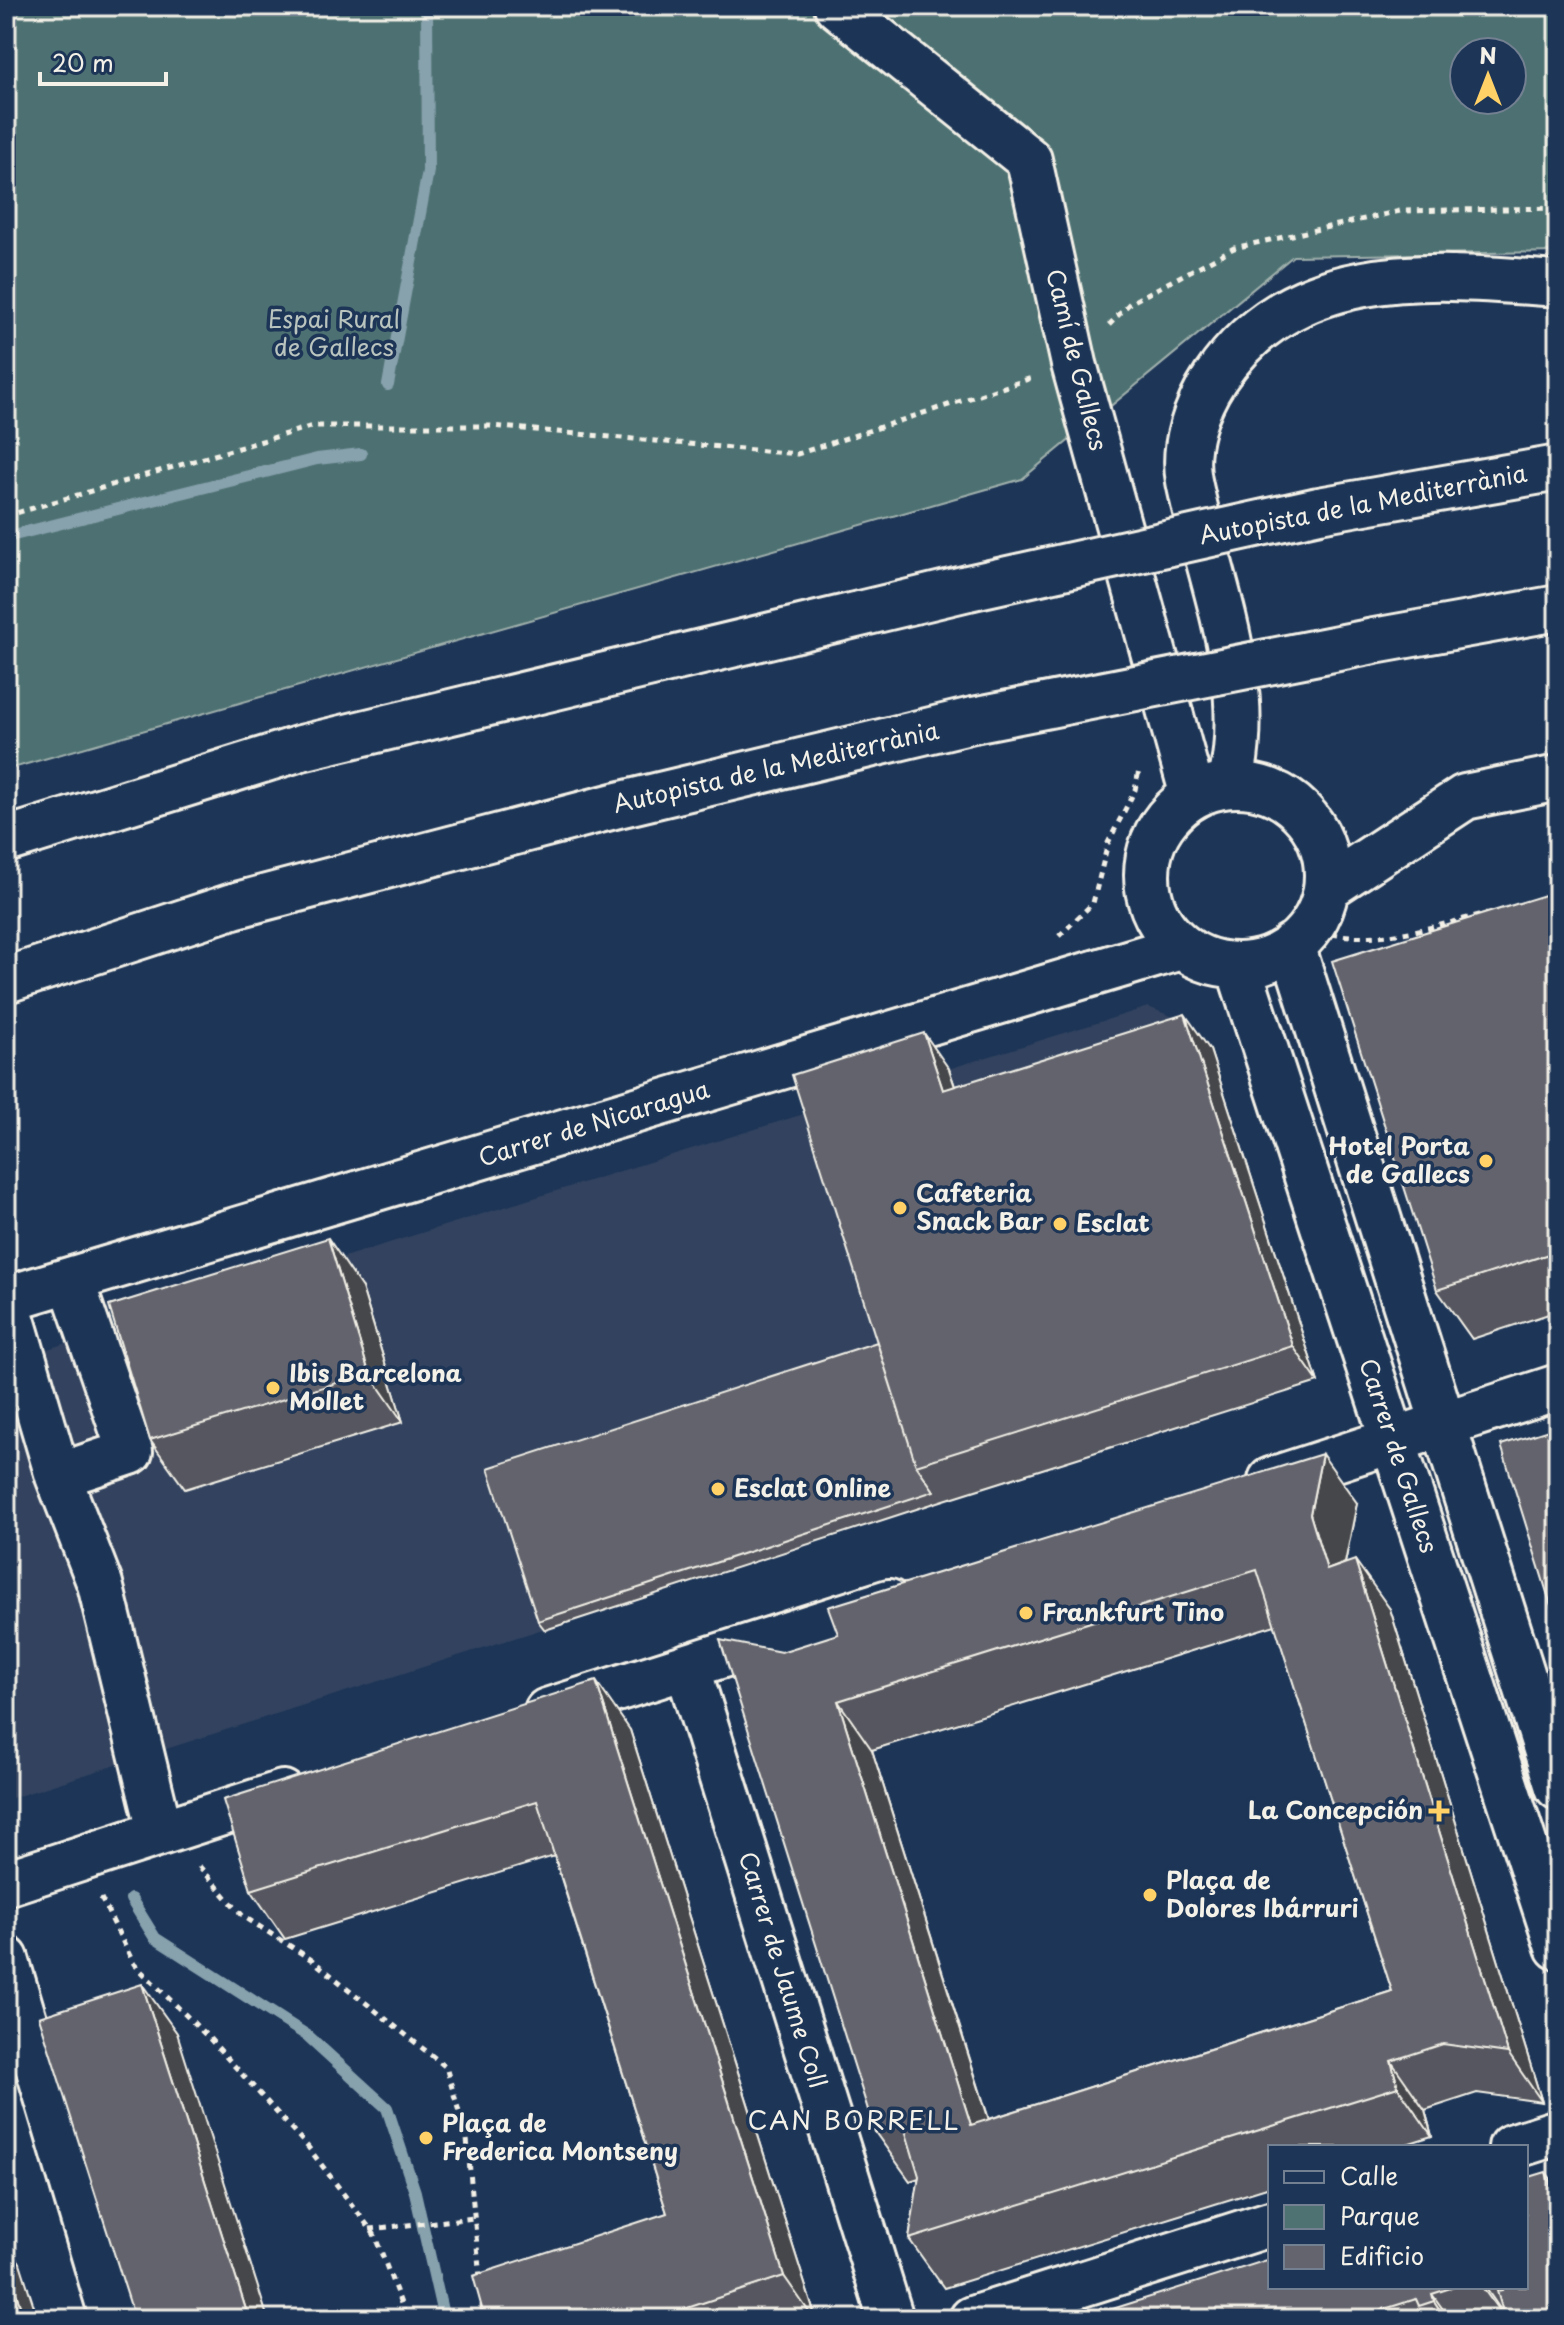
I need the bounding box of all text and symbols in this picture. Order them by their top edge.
scale bar [40,36,166,86]
north arrow [1448,36,1528,116]
text: N [1479,38,1497,71]
text: 20 m [52,44,114,80]
street label: Camí de Gallecs [1038,265,1118,454]
park label: Espai Rural de Gallecs [268,300,400,364]
street label: Autopista de la Mediterrània [1196,453,1530,552]
street label: Autopista de la Mediterrània [609,711,942,821]
street label: Carrer de Nicaragua [474,1070,714,1174]
place label: Hotel Porta de Gallecs [1328,1127,1470,1191]
marker: Hotel Porta de Gallecs [1477,1152,1495,1170]
place label: Cafeteria Snack Bar [916,1174,1044,1238]
marker: Cafeteria Snack Bar [891,1199,909,1217]
place label: Esclat [1076,1204,1150,1240]
marker: Esclat [1051,1215,1069,1233]
street label: Carrer de Gallecs [1351,1353,1448,1557]
place label: Ibis Barcelona Mollet [289,1354,463,1418]
marker: Ibis Barcelona Mollet [264,1379,282,1397]
place label: Esclat Online [734,1469,892,1505]
marker: Esclat Online [709,1480,727,1498]
place label: Frankfurt Tino [1042,1593,1224,1629]
marker: Frankfurt Tino [1017,1604,1035,1622]
place label: La Concepción [1248,1791,1423,1827]
marker: La Concepción [1430,1802,1448,1820]
street label: Carrer de Jaume Coll [731,1847,837,2092]
place label: Plaça de Dolores Ibárruri [1166,1861,1359,1925]
marker: Plaça de Dolores Ibárruri [1141,1886,1159,1904]
district label: CAN BORRELL [748,2100,960,2139]
place label: Plaça de Frederica Montseny [442,2104,678,2168]
marker: Plaça de Frederica Montseny [417,2129,435,2147]
legend [1268,2145,1528,2289]
text: Calle [1340,2157,1398,2193]
text: Parque [1340,2197,1420,2233]
text: Edificio [1340,2237,1424,2273]

